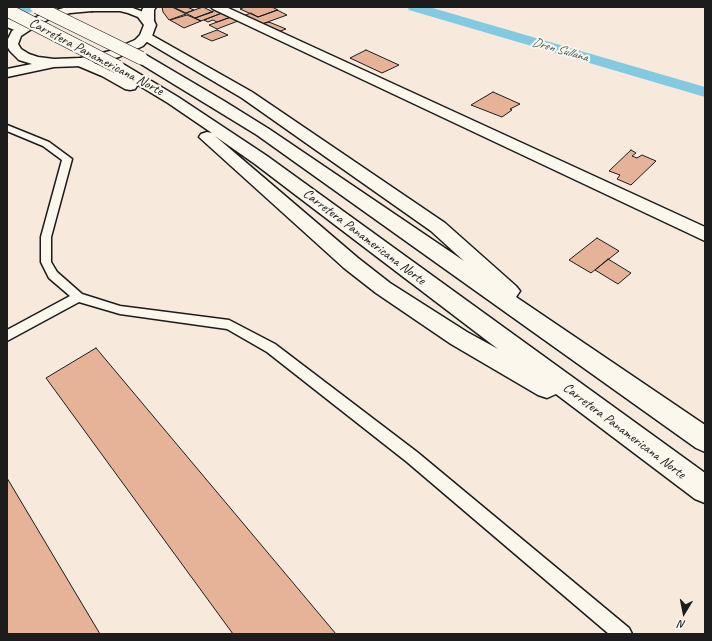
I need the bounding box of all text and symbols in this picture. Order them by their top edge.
street label: Carretera Panamericana Norte [26,15,166,99]
water label: Dren Sullana [530,35,590,65]
street label: Carretera Panamericana Norte [299,185,429,289]
street label: Carretera Panamericana Norte [559,379,689,483]
north arrow [664,593,704,633]
text: N [677,617,686,632]

